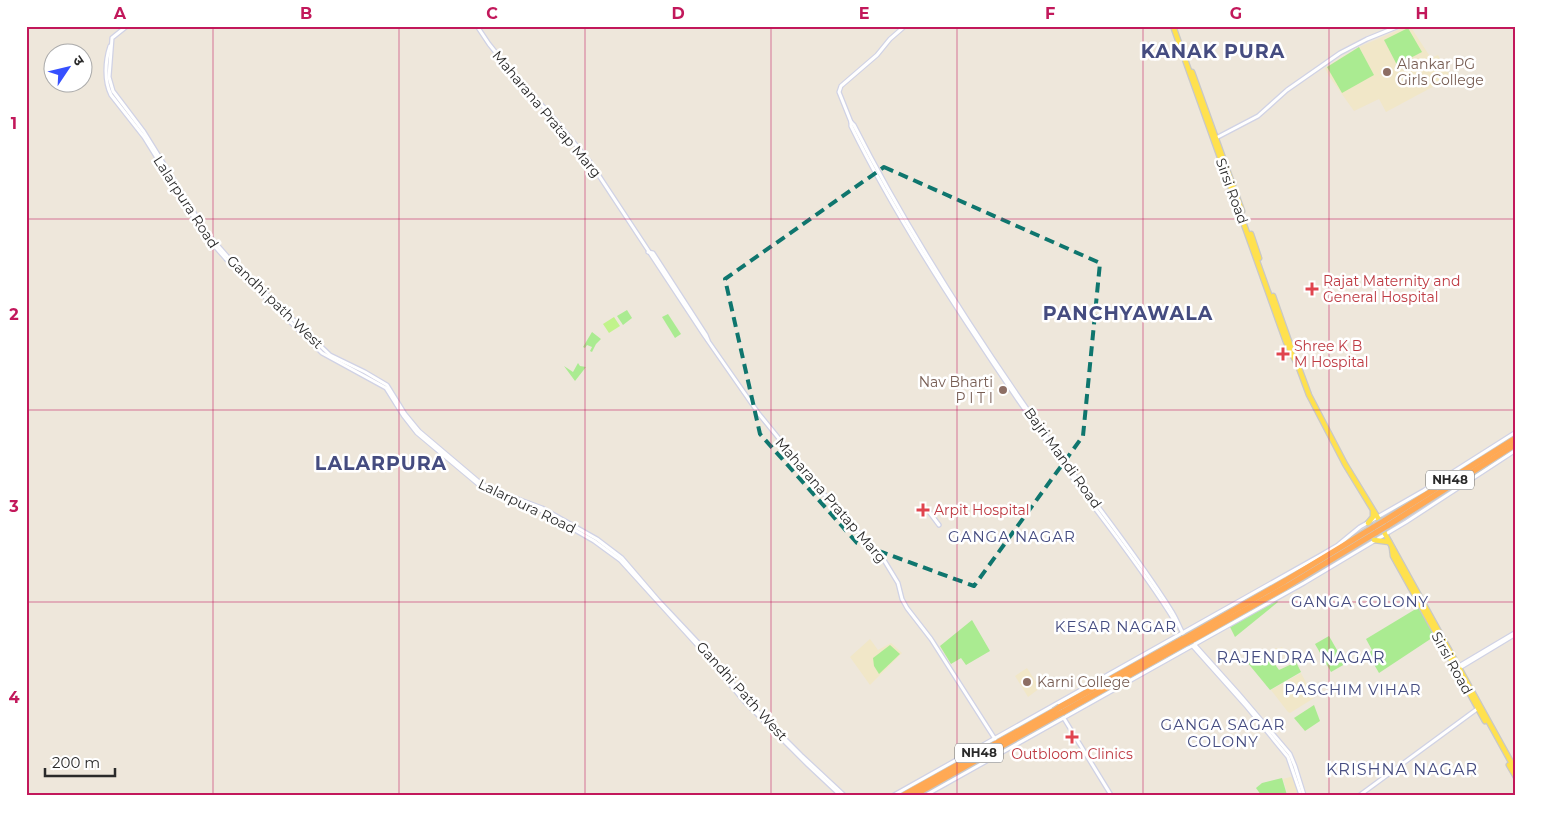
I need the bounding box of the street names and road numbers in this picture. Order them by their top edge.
street label: Maharana Pratap Marg [488,47,606,181]
street label: Lalarpura Road [149,152,223,252]
street label: Sirsi Road [1212,156,1252,226]
street label: Gandhi path West [223,251,327,353]
street label: Bajri Mandi Road [1020,404,1106,512]
street label: Maharana Pratap Marg [772,434,890,566]
road number: NH48 [1426,470,1474,490]
street label: Lalarpura Road [475,475,579,537]
street label: Sirsi Road [1427,629,1477,697]
street label: Gandhi Path West [693,638,792,745]
road number: NH48 [955,744,1003,762]

